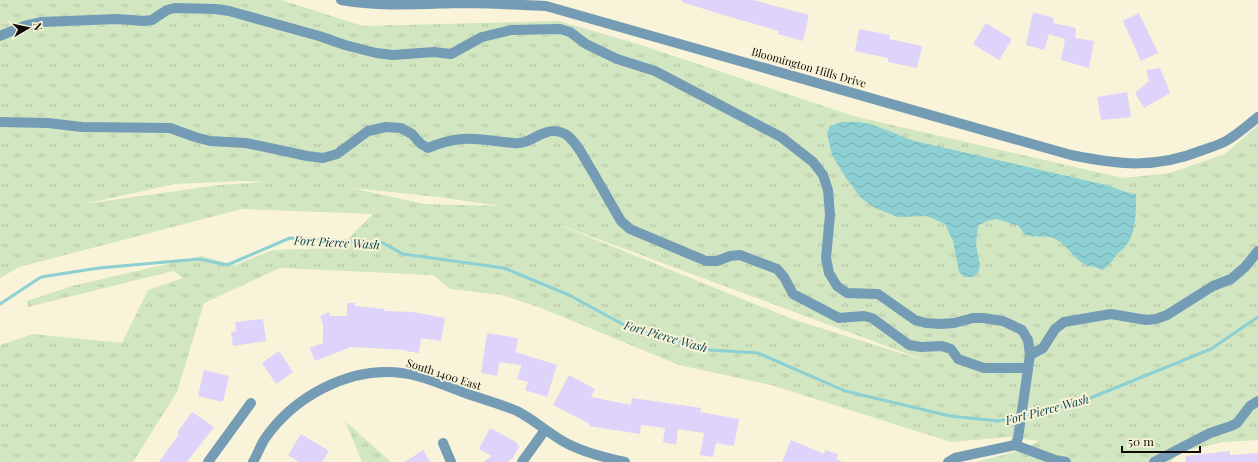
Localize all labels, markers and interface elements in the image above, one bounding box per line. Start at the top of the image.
north arrow [8,8,48,48]
text: N [30,21,46,32]
street label: Bloomington Hills Drive [750,43,869,91]
water label: Fort Pierce Wash [293,232,380,252]
water label: Fort Pierce Wash [622,316,710,356]
street label: South 1400 East [405,355,483,393]
water label: Fort Pierce Wash [1002,390,1091,428]
scale bar [1122,428,1200,454]
text: 50 m [1128,433,1154,449]

